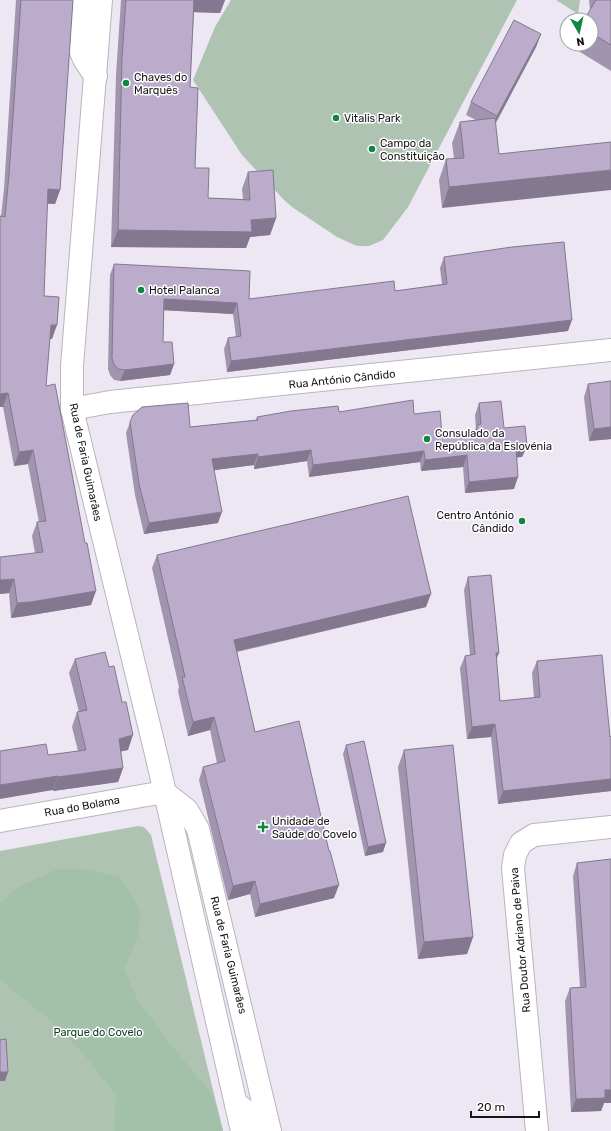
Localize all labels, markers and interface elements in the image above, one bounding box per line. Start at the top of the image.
north arrow [559,12,599,52]
text: N [575,34,585,48]
place label: Chaves do Marquês [134,71,187,97]
marker: Chaves do Marquês [121,78,131,88]
place label: Vitalis Park [344,112,401,125]
marker: Vitalis Park [331,113,341,123]
place label: Campo da Constituição [380,137,445,163]
marker: Campo da Constituição [367,144,377,154]
place label: Hotel Palanca [149,284,220,297]
marker: Hotel Palanca [136,285,146,295]
street label: Rua António Cândido [288,367,396,392]
street label: Rua de Faria Guimarães [67,402,104,523]
place label: Consulado da República da Eslovénia [435,427,552,453]
marker: Consulado da República da Eslovénia [422,434,432,444]
place label: Centro António Cândido [437,509,514,535]
marker: Centro António Cândido [517,516,527,526]
street label: Rua do Bolama [43,793,121,820]
place label: Unidade de Saúde do Covelo [272,815,357,841]
marker: Unidade de Saúde do Covelo [257,821,269,833]
street label: Rua Doutor Adriano de Paiva [508,867,533,1013]
street label: Rua de Faria Guimarães [208,895,249,1015]
park label: Parque do Covelo [53,1026,143,1039]
scale bar [471,1093,539,1119]
text: 20 m [477,1100,505,1114]

